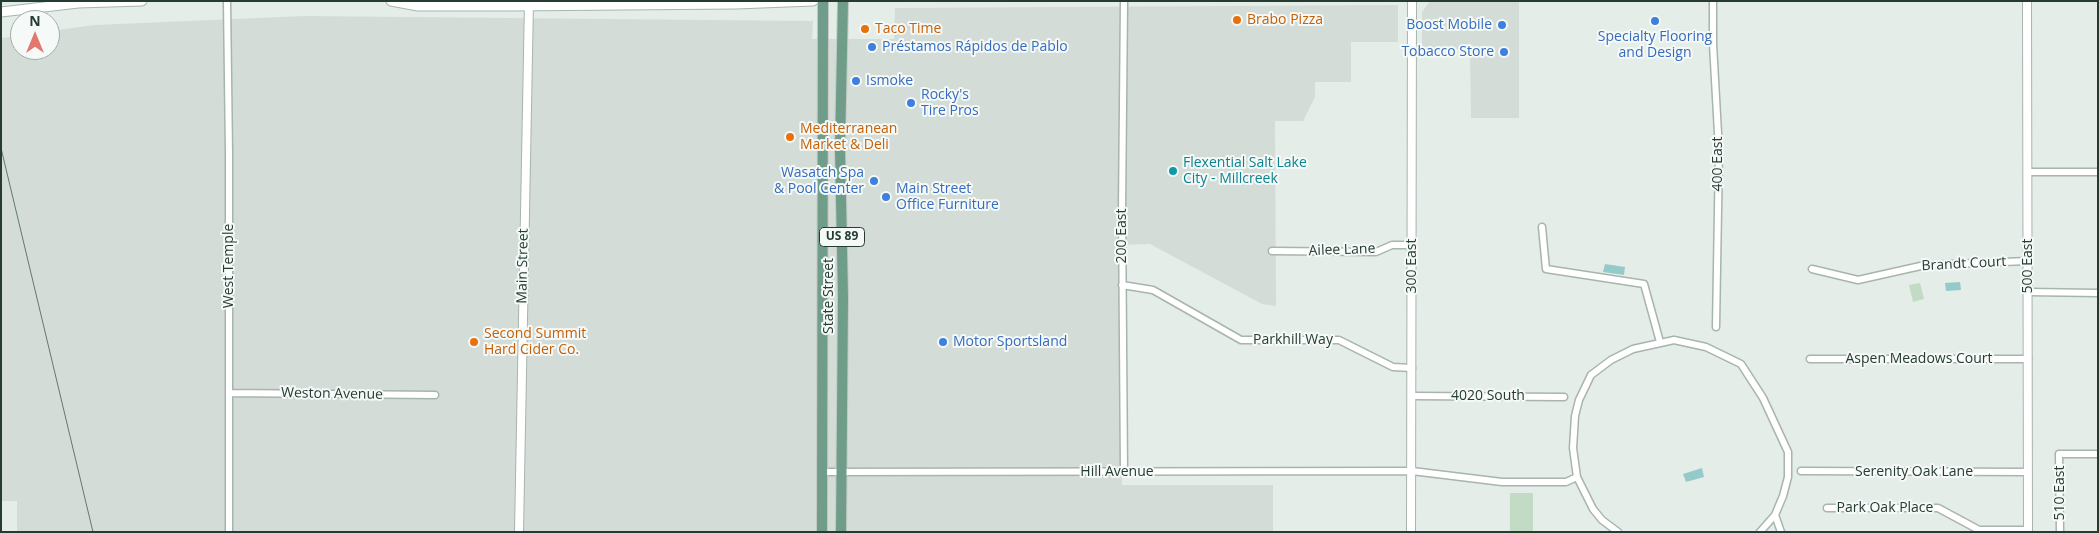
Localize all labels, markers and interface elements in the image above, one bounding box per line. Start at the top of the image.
north arrow [10,10,60,60]
text: N [29,11,41,30]
place label: Brabo Pizza [1247,12,1323,28]
marker: Brabo Pizza [1231,14,1243,26]
marker: Specialty Flooring and Design [1649,15,1661,27]
place label: Boost Mobile [1406,17,1492,33]
marker: Boost Mobile [1496,19,1508,31]
place label: Taco Time [875,21,941,37]
marker: Taco Time [859,23,871,35]
place label: Specialty Flooring and Design [1598,29,1712,62]
place label: Préstamos Rápidos de Pablo [882,39,1068,55]
marker: Préstamos Rápidos de Pablo [866,41,878,53]
place label: Tobacco Store [1401,44,1494,60]
marker: Tobacco Store [1498,46,1510,58]
place label: Ismoke [866,73,913,89]
marker: Ismoke [850,75,862,87]
place label: Rocky's Tire Pros [921,87,979,120]
marker: Rocky's Tire Pros [905,97,917,109]
place label: Mediterranean Market & Deli [800,121,897,154]
marker: Mediterranean Market & Deli [784,131,796,143]
street label: 400 East [1710,137,1726,191]
place label: Flexential Salt Lake City - Millcreek [1183,155,1307,188]
place label: Wasatch Spa & Pool Center [774,165,864,198]
marker: Flexential Salt Lake City - Millcreek [1167,165,1179,177]
marker: Wasatch Spa & Pool Center [868,175,880,187]
place label: Main Street Office Furniture [896,181,999,213]
marker: Main Street Office Furniture [880,191,892,203]
street label: 200 East [1114,209,1130,263]
street label: West Temple [221,224,237,308]
street label: Main Street [514,228,532,304]
road number: US 89 [820,228,864,246]
street label: 300 East [1404,239,1420,293]
street label: 500 East [2020,239,2036,293]
street label: Ailee Lane [1308,240,1376,260]
street label: Brandt Court [1921,253,2007,275]
street label: State Street [821,258,837,334]
place label: Second Summit Hard Cider Co. [484,326,586,358]
street label: Parkhill Way [1253,332,1333,348]
place label: Motor Sportsland [953,334,1067,350]
marker: Second Summit Hard Cider Co. [468,336,480,348]
marker: Motor Sportsland [937,336,949,348]
street label: Aspen Meadows Court [1845,351,1993,367]
street label: Weston Avenue [281,385,383,403]
street label: 4020 South [1451,388,1525,404]
street label: Hill Avenue [1080,464,1154,480]
street label: Serenity Oak Lane [1855,464,1973,480]
street label: 510 East [2052,466,2068,520]
street label: Park Oak Place [1837,500,1933,516]

